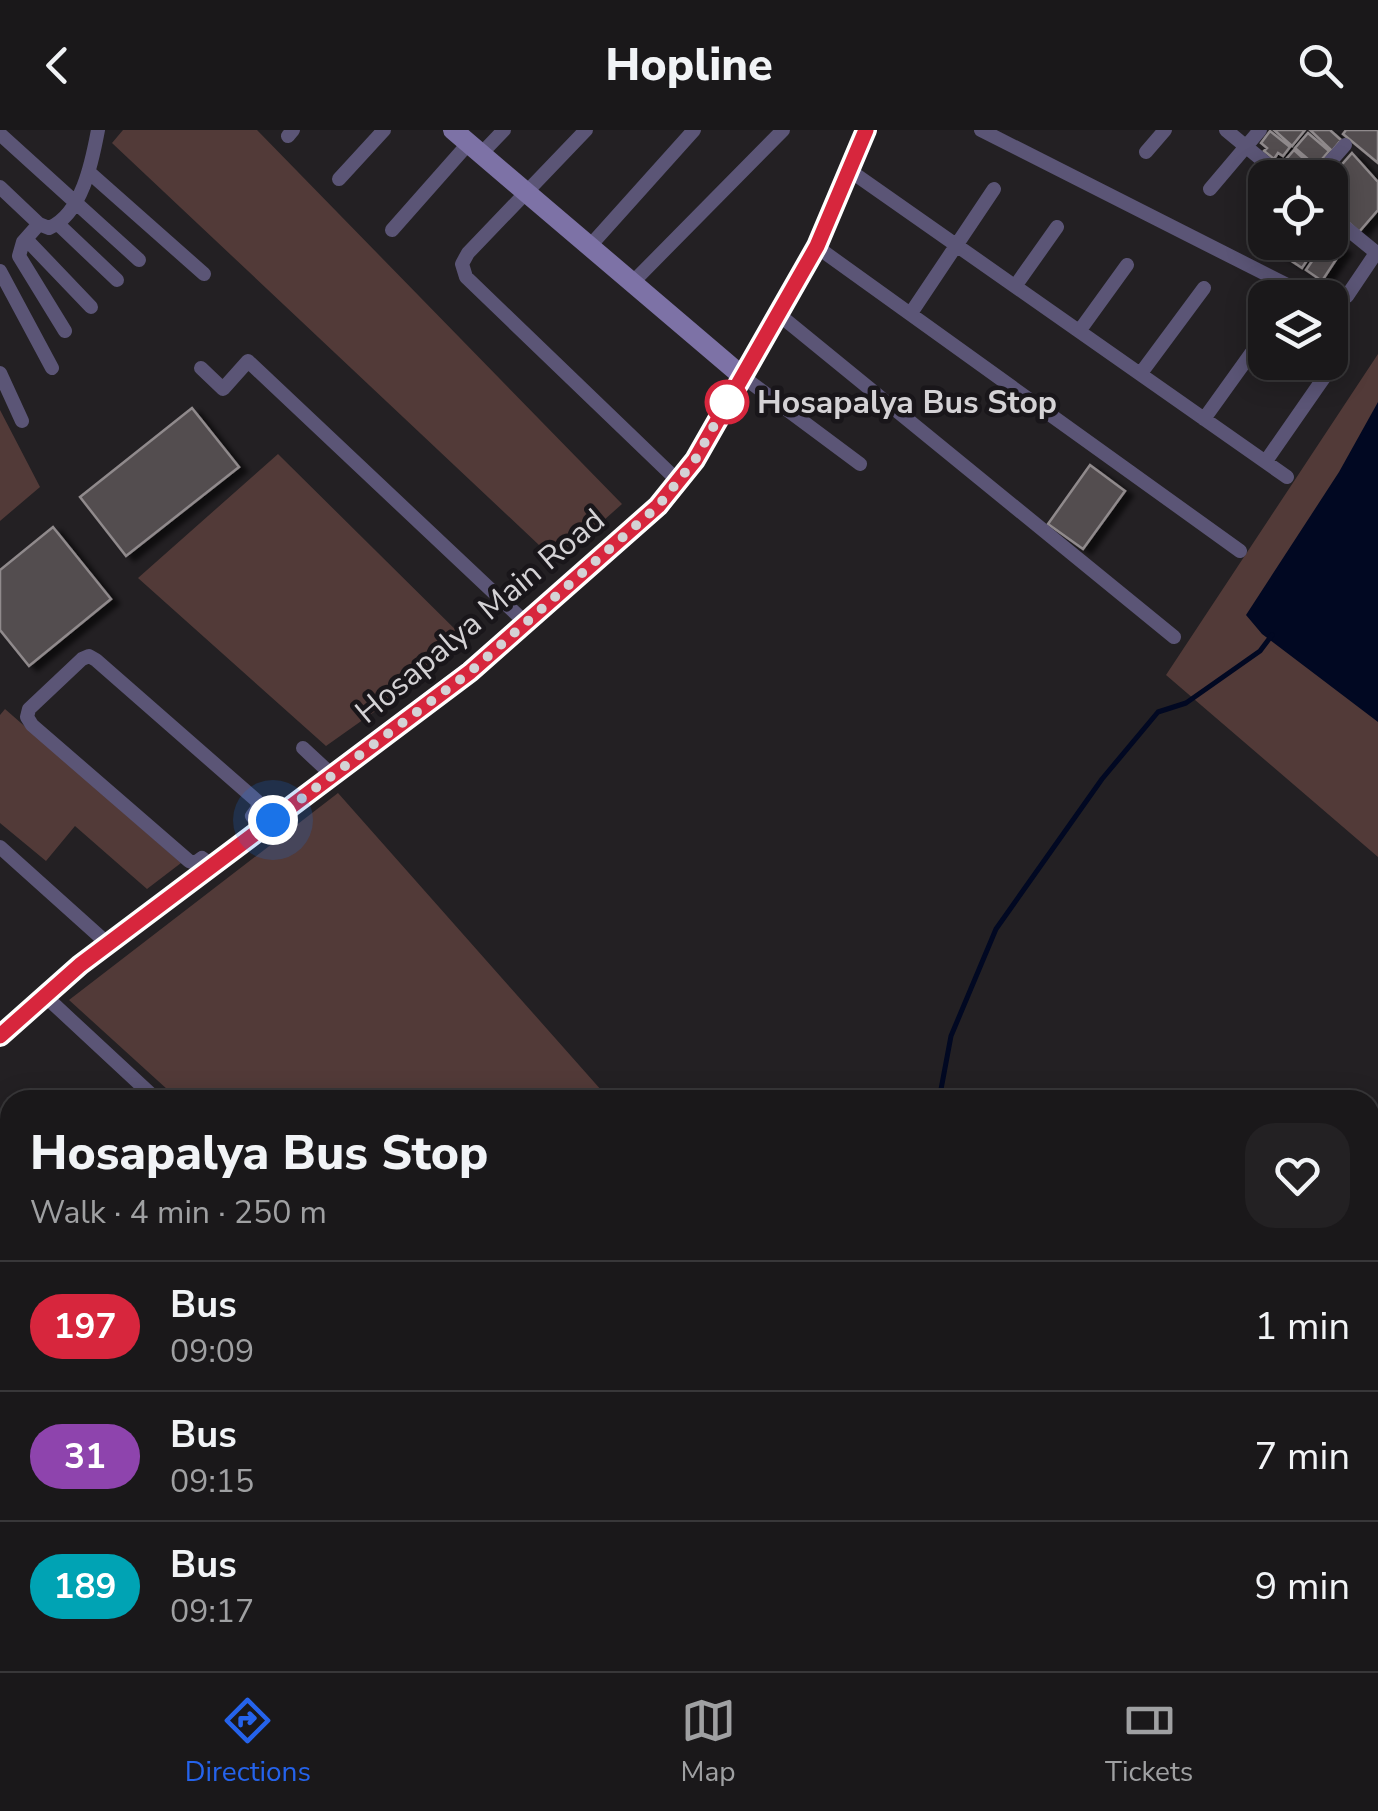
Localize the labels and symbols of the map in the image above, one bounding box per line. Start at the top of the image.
marker: Hosapalya Bus Stop [706,381,748,423]
place label: Hosapalya Bus Stop [757,381,1057,424]
street label: Hosapalya Main Road [346,499,614,733]
your location [248,795,298,845]

